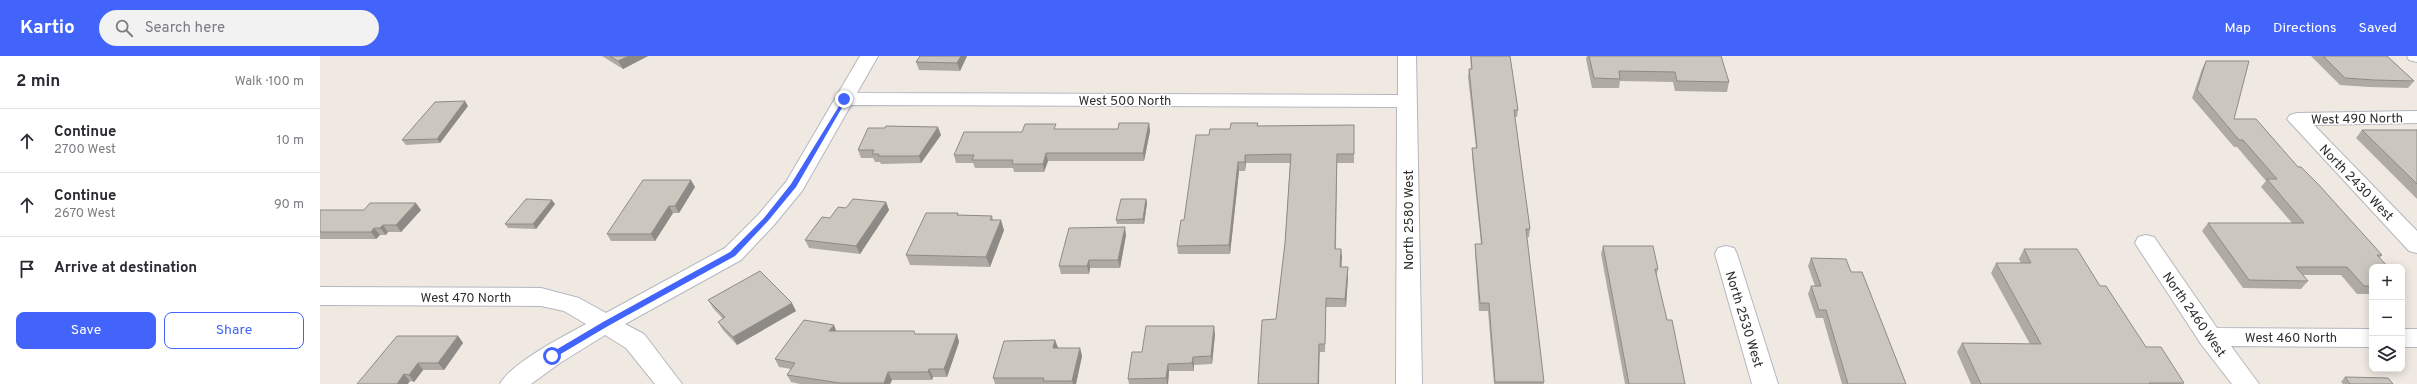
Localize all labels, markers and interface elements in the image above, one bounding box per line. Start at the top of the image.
search box [99,10,379,46]
text: Kartio [20,16,75,40]
icon: search [113,17,135,39]
text: Search here [145,19,225,38]
text: Map [2225,20,2251,37]
text: Directions [2273,20,2337,37]
text: Saved [2359,20,2397,37]
text: 2 min [16,71,60,93]
text: Walk · 100 m [235,74,304,90]
route end [835,90,853,108]
street label: West 500 North [1079,94,1171,110]
street label: West 490 North [2311,111,2403,129]
text: Continue [54,123,116,142]
icon: ahead [16,130,38,152]
text: 10 m [277,133,304,149]
text: 2700 West [54,142,116,158]
street label: North 2430 West [2315,142,2396,225]
street label: North 2580 West [1402,170,1418,270]
text: Continue [54,187,116,206]
icon: ahead [16,194,38,216]
text: 90 m [274,197,304,213]
text: 2670 West [54,206,115,222]
icon: arrive [16,258,38,280]
text: Arrive at destination [54,259,197,278]
map controls [2369,264,2405,372]
button: + [2369,264,2405,300]
street label: North 2530 West [1721,269,1765,370]
street label: North 2460 West [2158,270,2229,361]
street label: West 470 North [421,291,511,307]
button: − [2369,300,2405,336]
button: Save [16,312,156,349]
button: Share [164,312,304,349]
street label: West 460 North [2245,331,2337,347]
button: layers [2369,336,2405,372]
route start [543,347,561,365]

